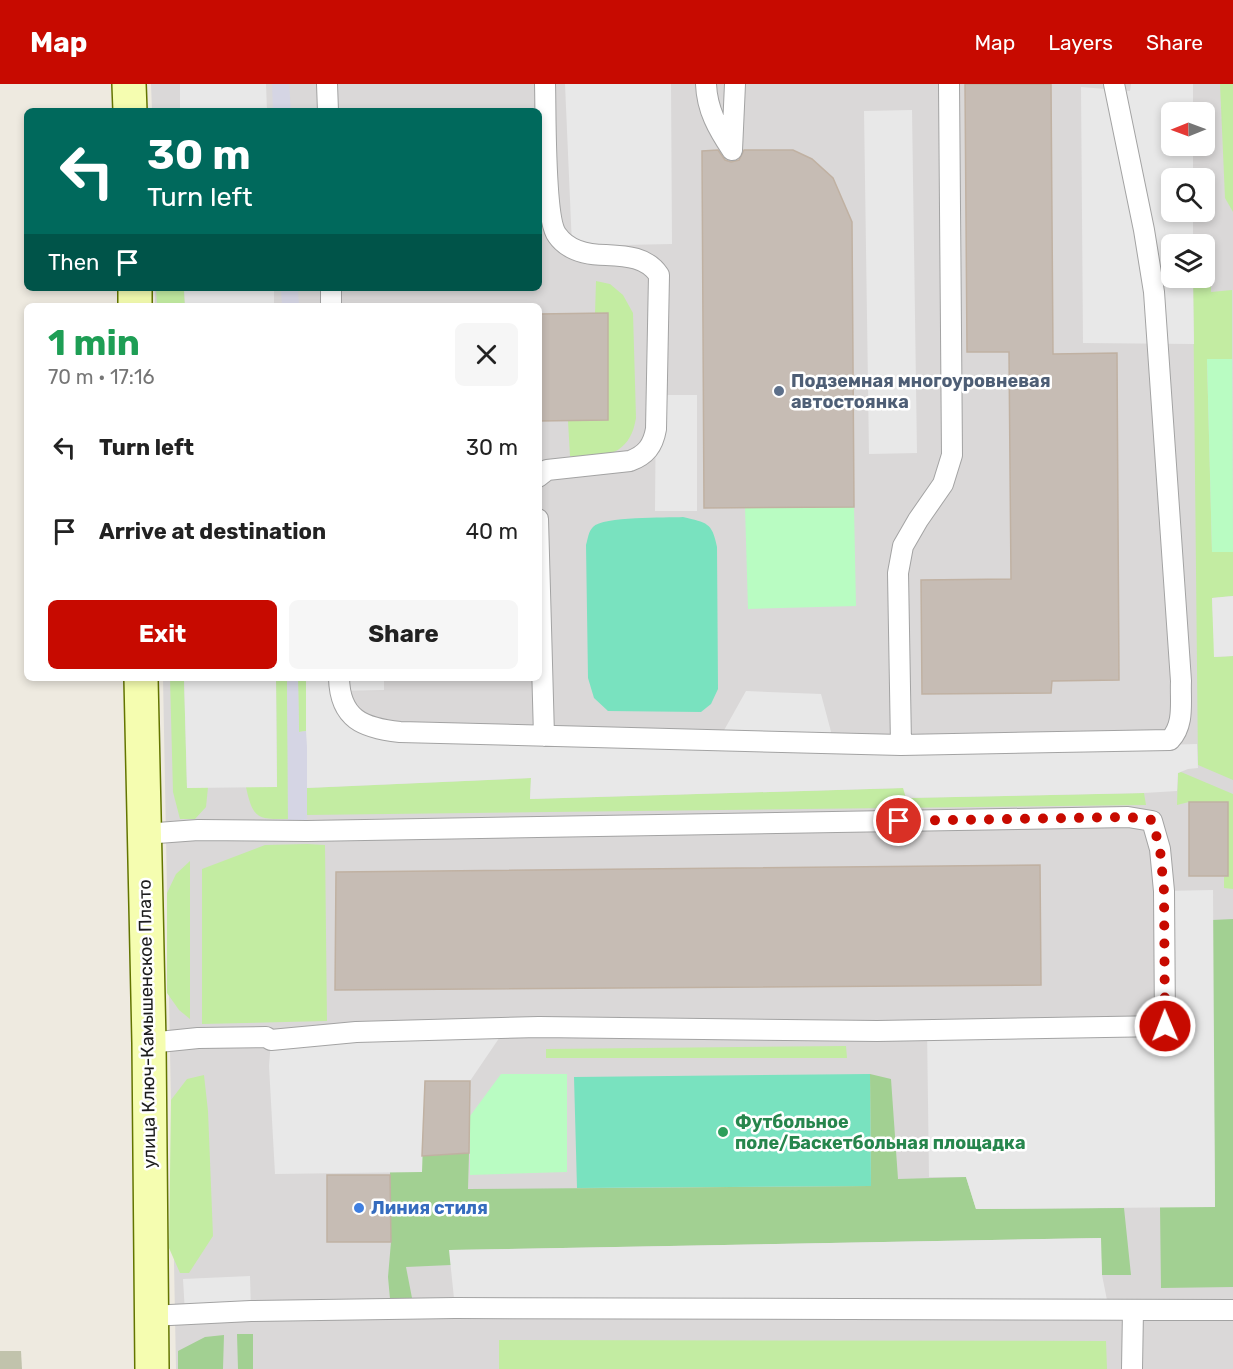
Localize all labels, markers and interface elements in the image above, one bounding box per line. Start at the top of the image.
text: Map [30,26,87,59]
text: Map [974,30,1015,55]
text: Layers [1048,30,1113,55]
text: Share [1146,30,1203,55]
north arrow [1161,102,1215,156]
map controls [1161,102,1215,288]
text: 30 m [147,130,251,180]
icon: left [48,132,126,210]
button: search [1161,168,1215,222]
text: Turn left [147,181,252,213]
button: layers [1161,234,1215,288]
icon: arrive [111,246,144,279]
text: Then [48,249,99,276]
text: 1 min [48,321,140,364]
button: close [455,323,518,386]
text: 70 m · 17:16 [48,365,155,389]
place label: Подземная многоуровневая автостоянка [791,370,1051,413]
marker: Подземная многоуровневая автостоянка [772,384,786,398]
icon: left [48,431,81,464]
text: Turn left [99,434,194,461]
text: 30 m [466,434,518,461]
icon: arrive [48,515,81,548]
text: Arrive at destination [99,518,326,545]
text: 40 m [465,518,518,545]
button: Exit [48,600,277,669]
button: Share [289,600,518,669]
pin [873,795,924,846]
icon: arrive [882,804,915,837]
street label: улица Ключ-Камышенское Плато [133,879,161,1169]
position arrow [1133,994,1197,1058]
place label: Футбольное поле/Баскетбольная площадка [735,1111,1026,1154]
marker: Футбольное поле/Баскетбольная площадка [716,1125,730,1139]
place label: Линия стиля [371,1197,488,1219]
marker: Линия стиля [352,1201,366,1215]

